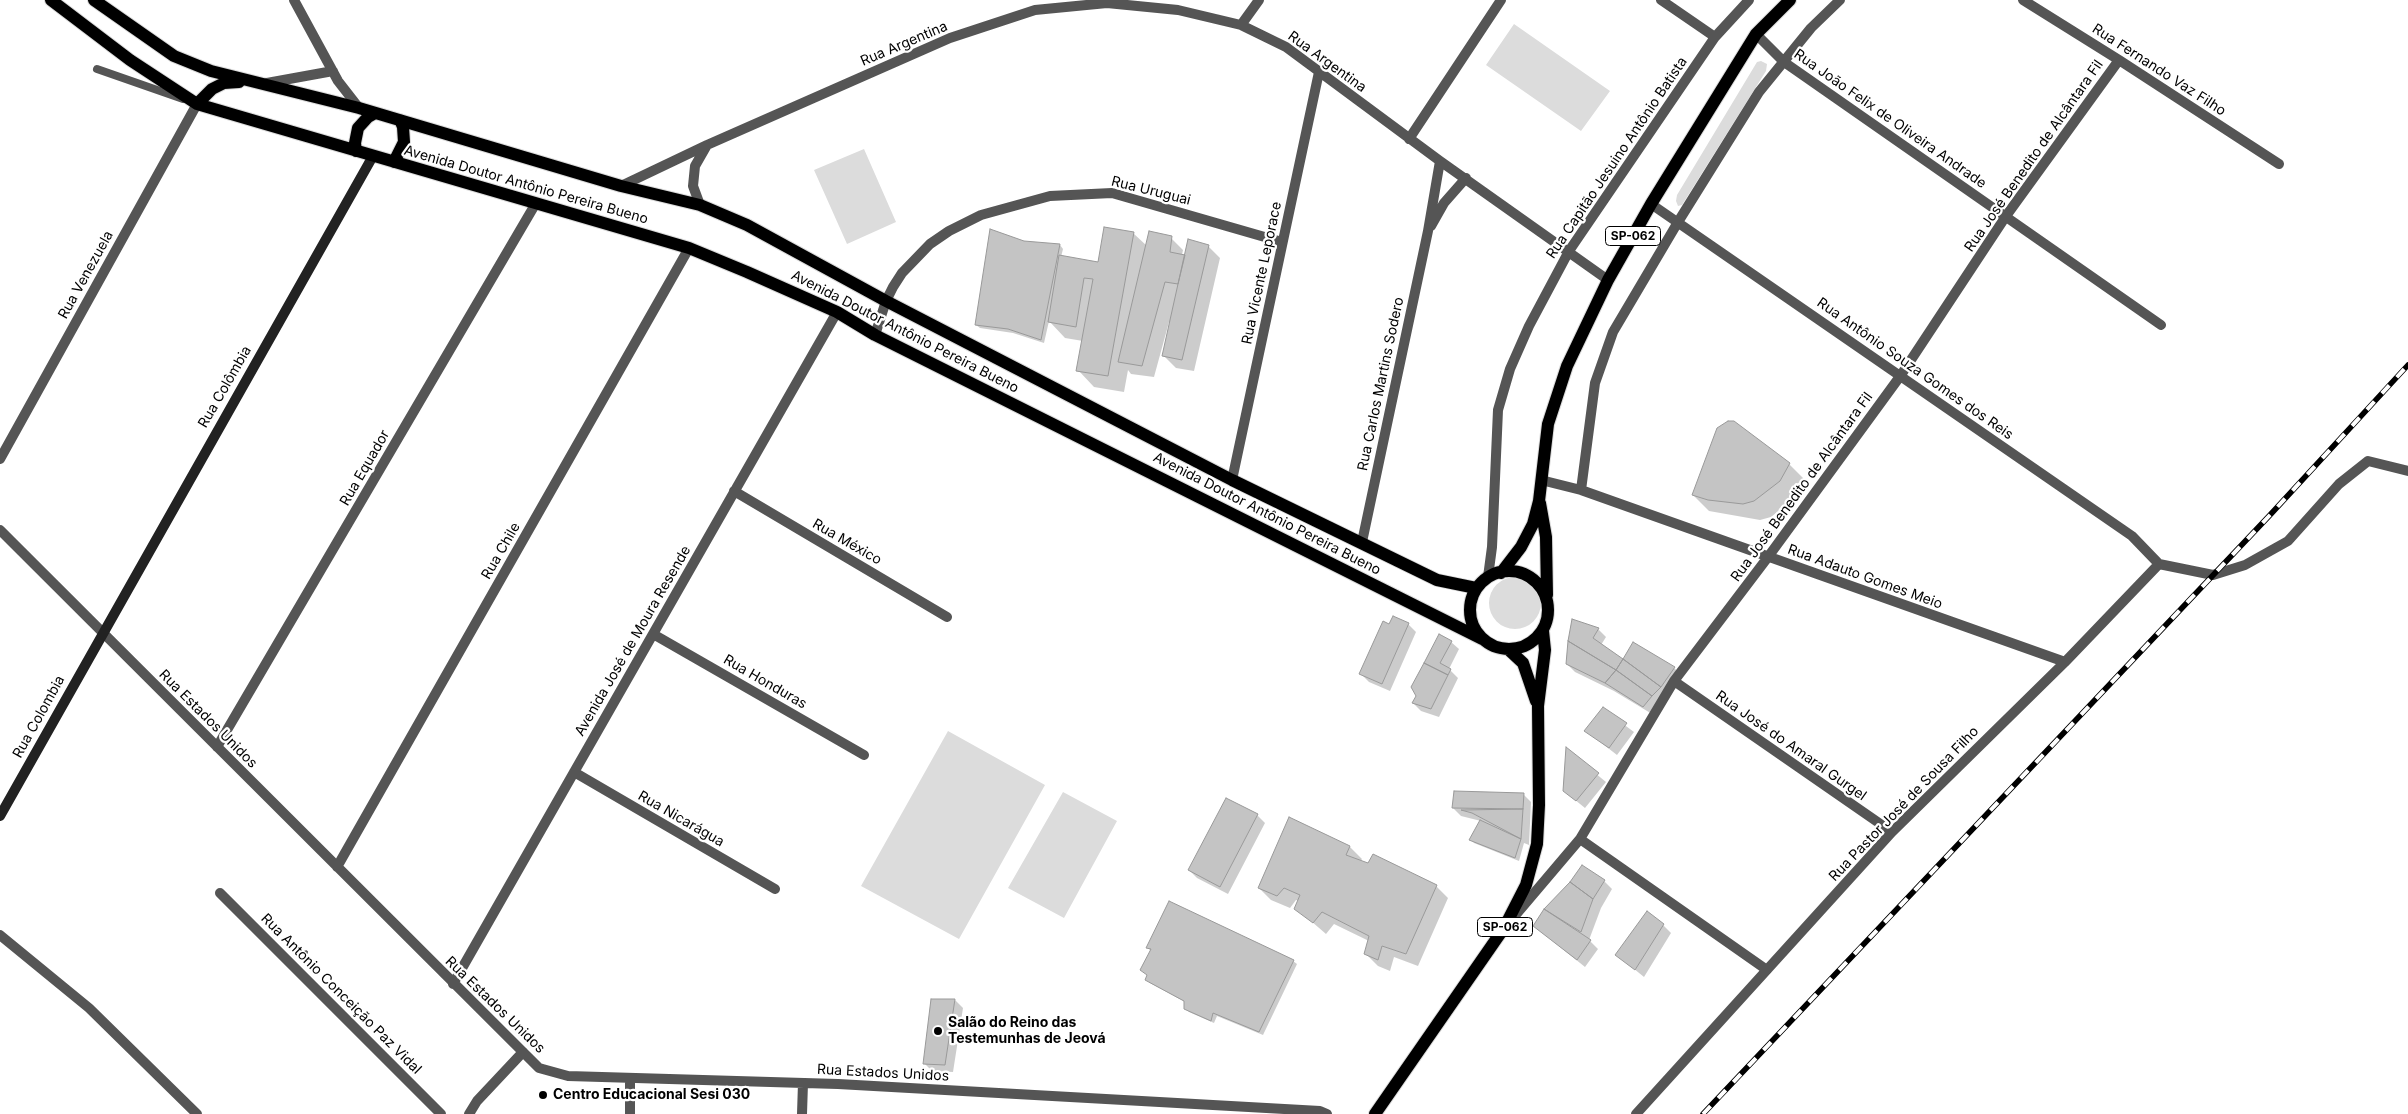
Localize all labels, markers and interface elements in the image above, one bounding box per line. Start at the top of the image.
street label: Rua Argentina [858,18,950,70]
street label: Rua Fernando Vaz Filho [2089,20,2229,120]
street label: Rua Argentina [1284,28,1370,96]
street label: Rua João Felix de Oliveira Andrade [1791,46,1989,192]
street label: Rua Capitão Jesuino Antônio Batista [1543,54,1691,262]
street label: Rua José Benedito de Alcântara Fil [1961,57,2107,255]
street label: Avenida Doutor Antônio Pereira Bueno [402,142,650,228]
street label: Rua Uruguai [1110,173,1192,209]
street label: Rua Vicente Leporace [1239,200,1285,346]
road number: SP-062 [1606,227,1660,246]
street label: Rua Venezuela [55,228,117,322]
street label: Avenida Doutor Antônio Pereira Bueno [788,267,1022,397]
street label: Rua Antônio Souza Gomes dos Reis [1814,295,2016,443]
street label: Rua Carlos Martins Sodero [1354,296,1408,472]
street label: Rua Colômbia [195,343,255,431]
street label: Rua José Benedito de Alcântara Fil [1728,389,1876,585]
street label: Rua Equador [337,427,393,509]
street label: Avenida Doutor Antônio Pereira Bueno [1150,449,1384,579]
street label: Rua México [809,515,885,569]
street label: Rua Chile [478,520,524,582]
street label: Rua Adauto Gomes Meio [1785,541,1945,613]
street label: Avenida José de Moura Resende [571,543,695,739]
street label: Rua Honduras [720,651,810,713]
street label: Rua Estados Unidos [155,666,261,772]
street label: Rua Colombia [9,673,69,761]
street label: Rua José do Amaral Gurgel [1712,687,1870,805]
street label: Rua Pastor José de Sousa Filho [1826,723,1982,885]
street label: Rua Nicarágua [635,788,727,850]
street label: Rua Antônio Conceição Paz Vidal [257,910,425,1078]
road number: SP-062 [1478,918,1532,936]
street label: Rua Estados Unidos [442,953,548,1057]
place label: Salão do Reino das Testemunhas de Jeová [948,1015,1106,1048]
marker: Salão do Reino das Testemunhas de Jeová [932,1025,944,1037]
street label: Rua Estados Unidos [817,1061,949,1085]
place label: Centro Educacional Sesi 030 [553,1087,750,1103]
marker: Centro Educacional Sesi 030 [537,1089,549,1101]

